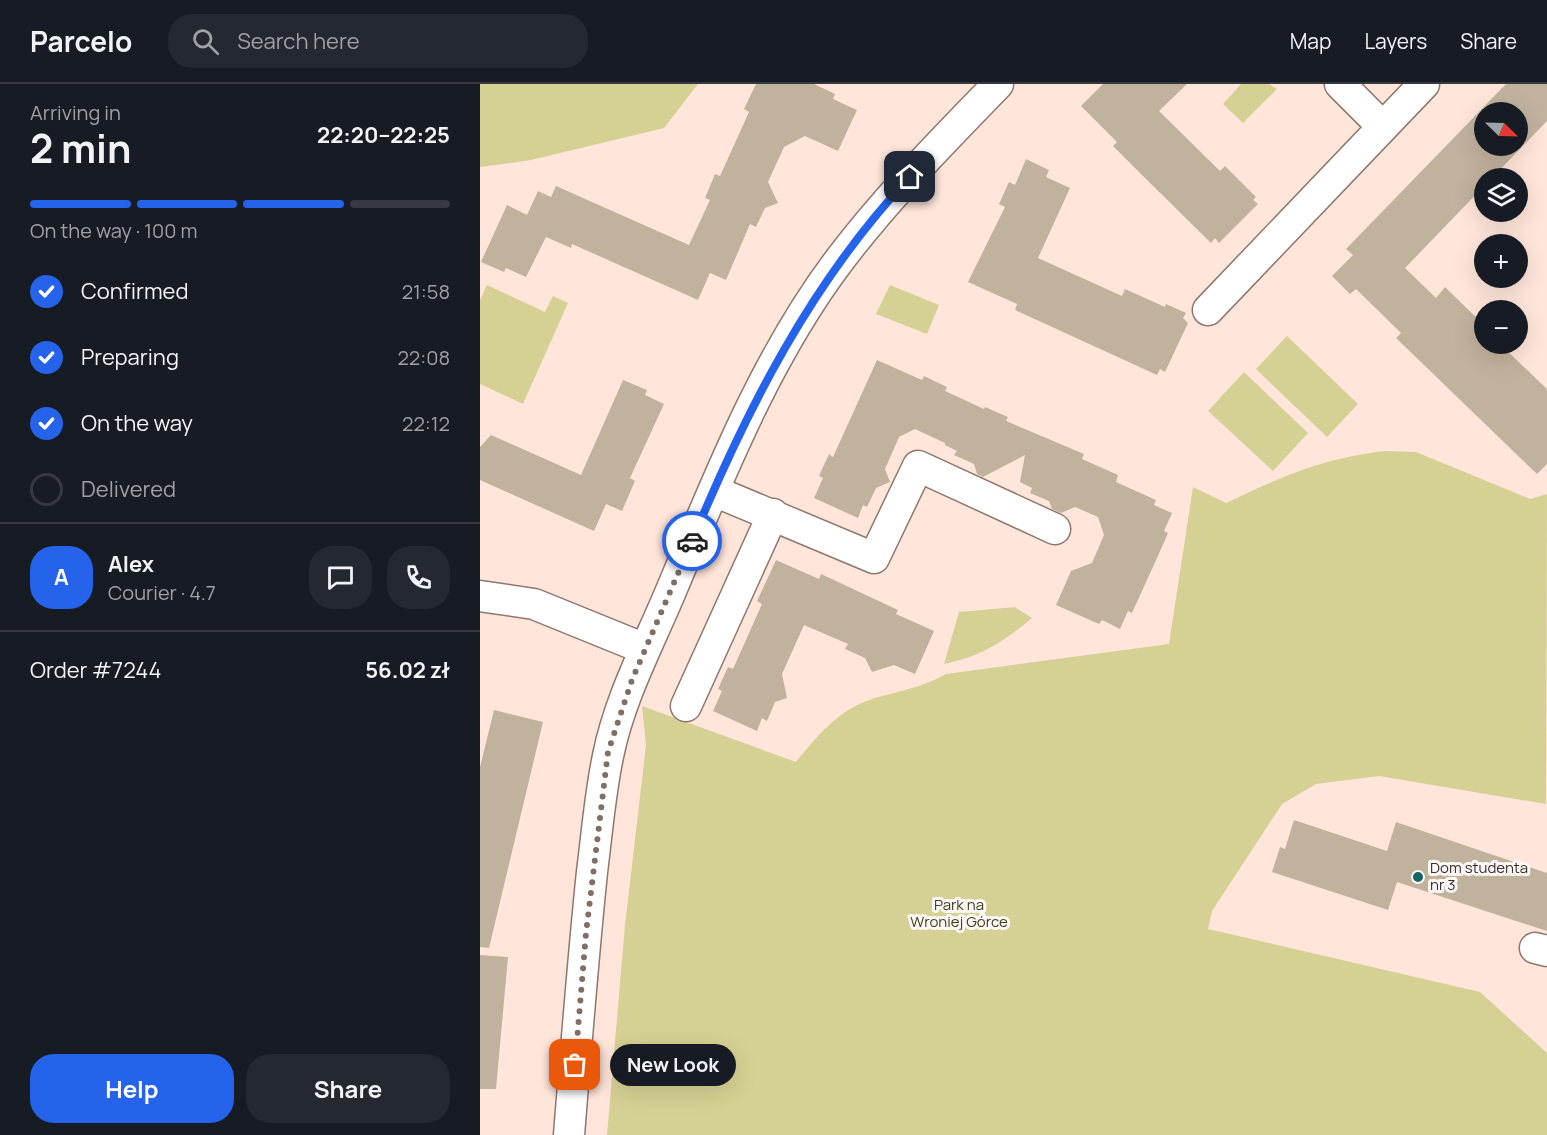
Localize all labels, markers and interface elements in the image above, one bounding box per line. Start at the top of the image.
search box [168,14,588,68]
text: Parcelo [30,22,132,60]
icon: search [189,25,222,58]
text: Search here [237,26,360,56]
text: Map [1290,27,1331,55]
text: Layers [1364,27,1427,55]
text: Share [1460,27,1517,55]
text: Arriving in [30,99,121,126]
north arrow [1474,102,1528,156]
map controls [1474,102,1528,354]
text: 22:20–22:25 [317,120,450,150]
text: 2 min [30,121,131,175]
pin [884,151,935,202]
icon: home [893,160,926,193]
button: layers [1474,168,1528,222]
text: On the way · 100 m [30,217,197,244]
button: + [1474,234,1528,288]
icon: check [30,275,63,308]
text: Confirmed [81,276,189,306]
text: 21:58 [402,278,450,305]
button: − [1474,300,1528,354]
icon: check [30,341,63,374]
text: Preparing [81,342,179,372]
text: 22:08 [397,344,450,371]
icon: check [30,407,63,440]
text: On the way [81,408,193,438]
text: 22:12 [402,410,450,437]
text: Delivered [81,474,176,504]
courier [662,511,722,571]
icon: car [676,525,709,558]
button: chat [309,546,372,609]
button: phone [387,546,450,609]
text: Alex [108,549,154,579]
text: A [54,562,69,592]
text: Courier · 4.7 [108,579,216,606]
text: Order #7244 [30,655,161,685]
text: 56.02 zł [365,655,450,685]
place label: Dom studenta nr 3 [1430,857,1528,895]
marker: Dom studenta nr 3 [1411,870,1425,884]
park label: Park na Wroniej Górce [910,894,1008,932]
pin [549,1039,600,1090]
callout: New Look [611,1044,737,1086]
icon: bag [558,1048,591,1081]
text: New Look [627,1051,719,1078]
button: Help [30,1054,234,1123]
button: Share [246,1054,450,1123]

